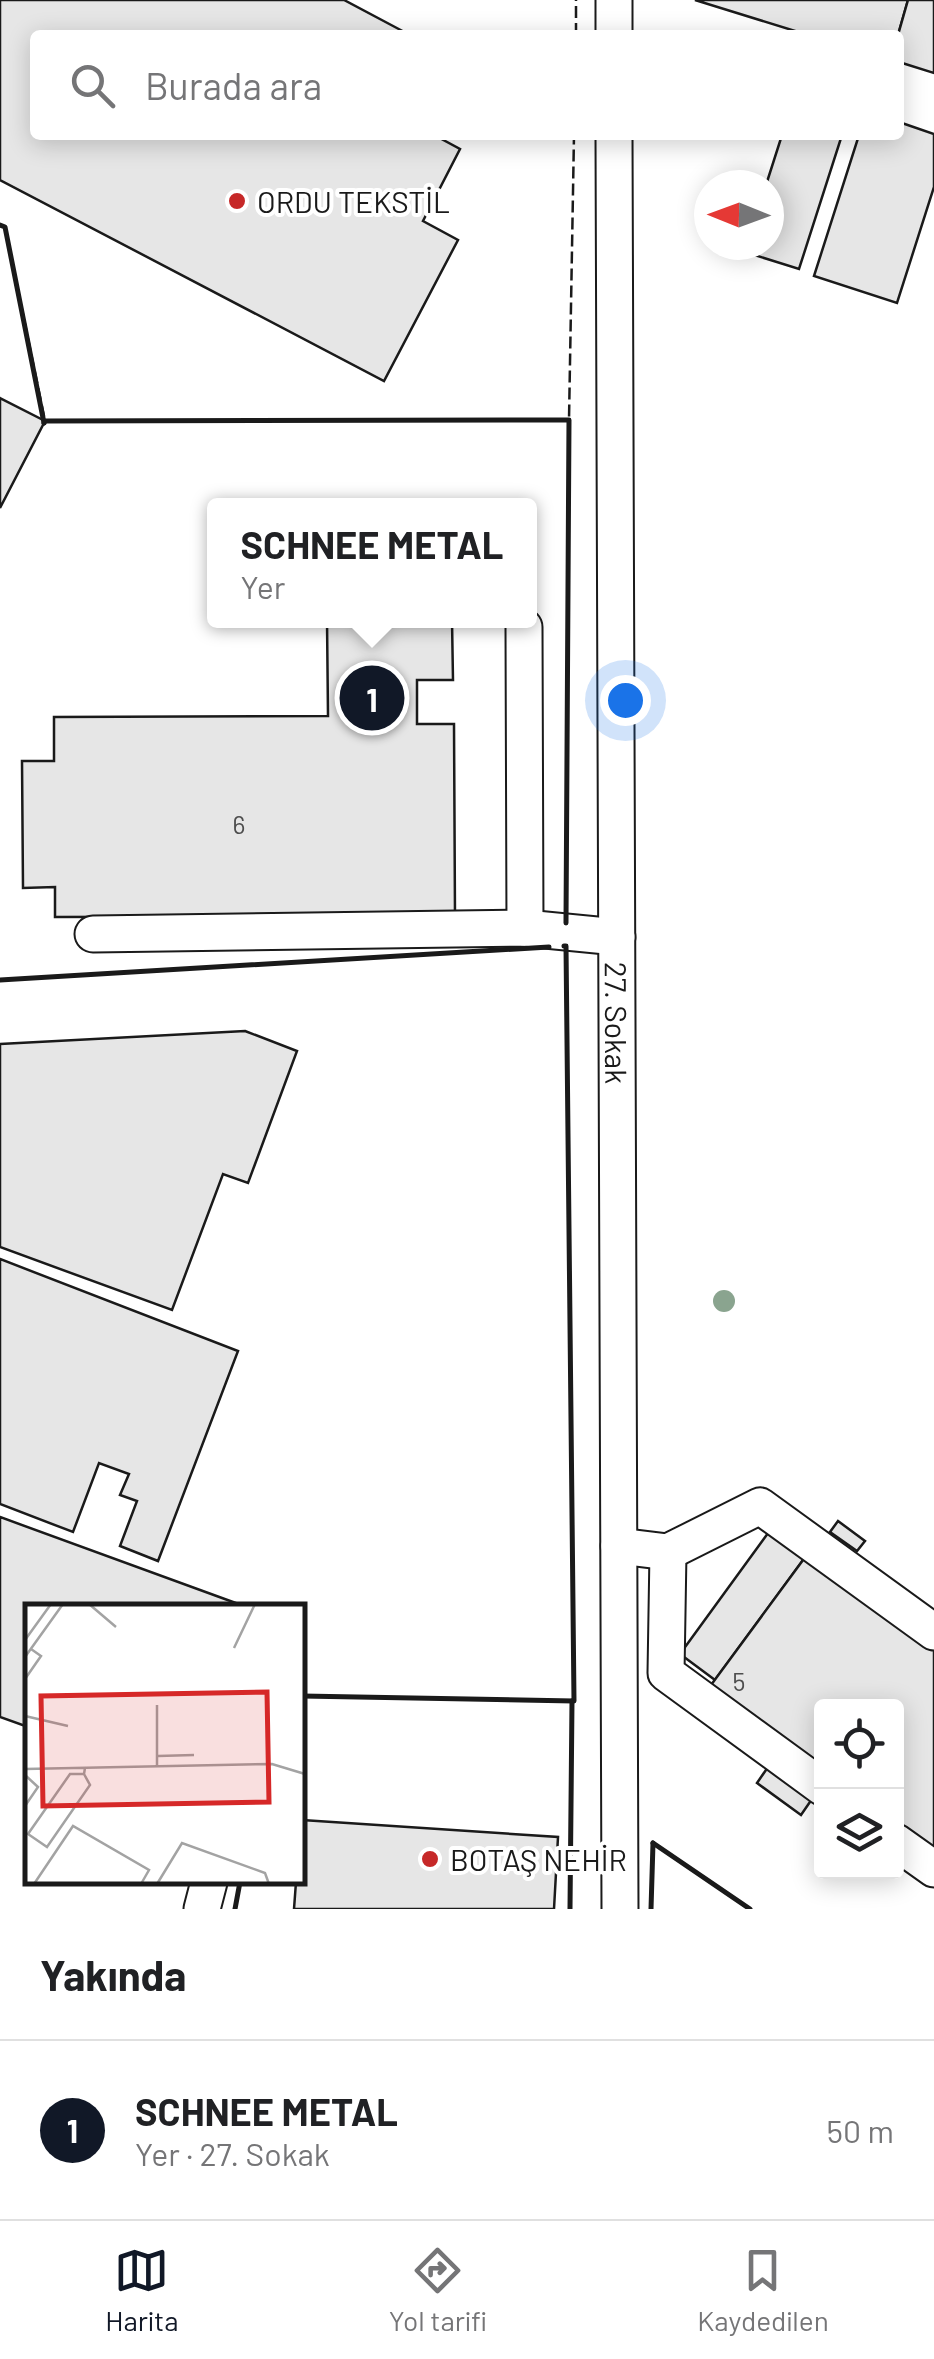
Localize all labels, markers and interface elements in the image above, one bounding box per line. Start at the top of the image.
search box [30,30,904,140]
icon: search [65,58,120,113]
text: Burada ara [145,62,322,108]
north arrow [694,170,784,260]
place label: ORDU TEKSTİL [257,183,450,219]
marker: ORDU TEKSTİL [226,190,248,212]
popup [207,498,537,628]
text: SCHNEE METAL [241,521,504,567]
text: Yer [241,567,285,605]
pin: 1 [340,660,404,736]
your location [600,675,651,726]
house number: 6 [233,809,245,839]
street label: 27. Sokak [599,962,635,1084]
inset map [25,1604,305,1884]
house number: 5 [733,1666,745,1696]
map controls [814,1699,904,1879]
button: locate [814,1699,904,1789]
button: layers [814,1789,904,1879]
place label: BOTAŞ NEHİR [450,1841,627,1877]
marker: BOTAŞ NEHİR [419,1848,441,1870]
text: Yakında [40,1949,186,1999]
text: SCHNEE METAL [135,2088,398,2134]
text: 1 [67,2111,78,2149]
text: 50 m [827,2111,894,2149]
text: Yer · 27. Sokak [135,2134,330,2172]
tab: Harita [105,2243,178,2337]
tab: Yol tarifi [389,2243,487,2337]
tab: Kaydedilen [697,2243,829,2337]

